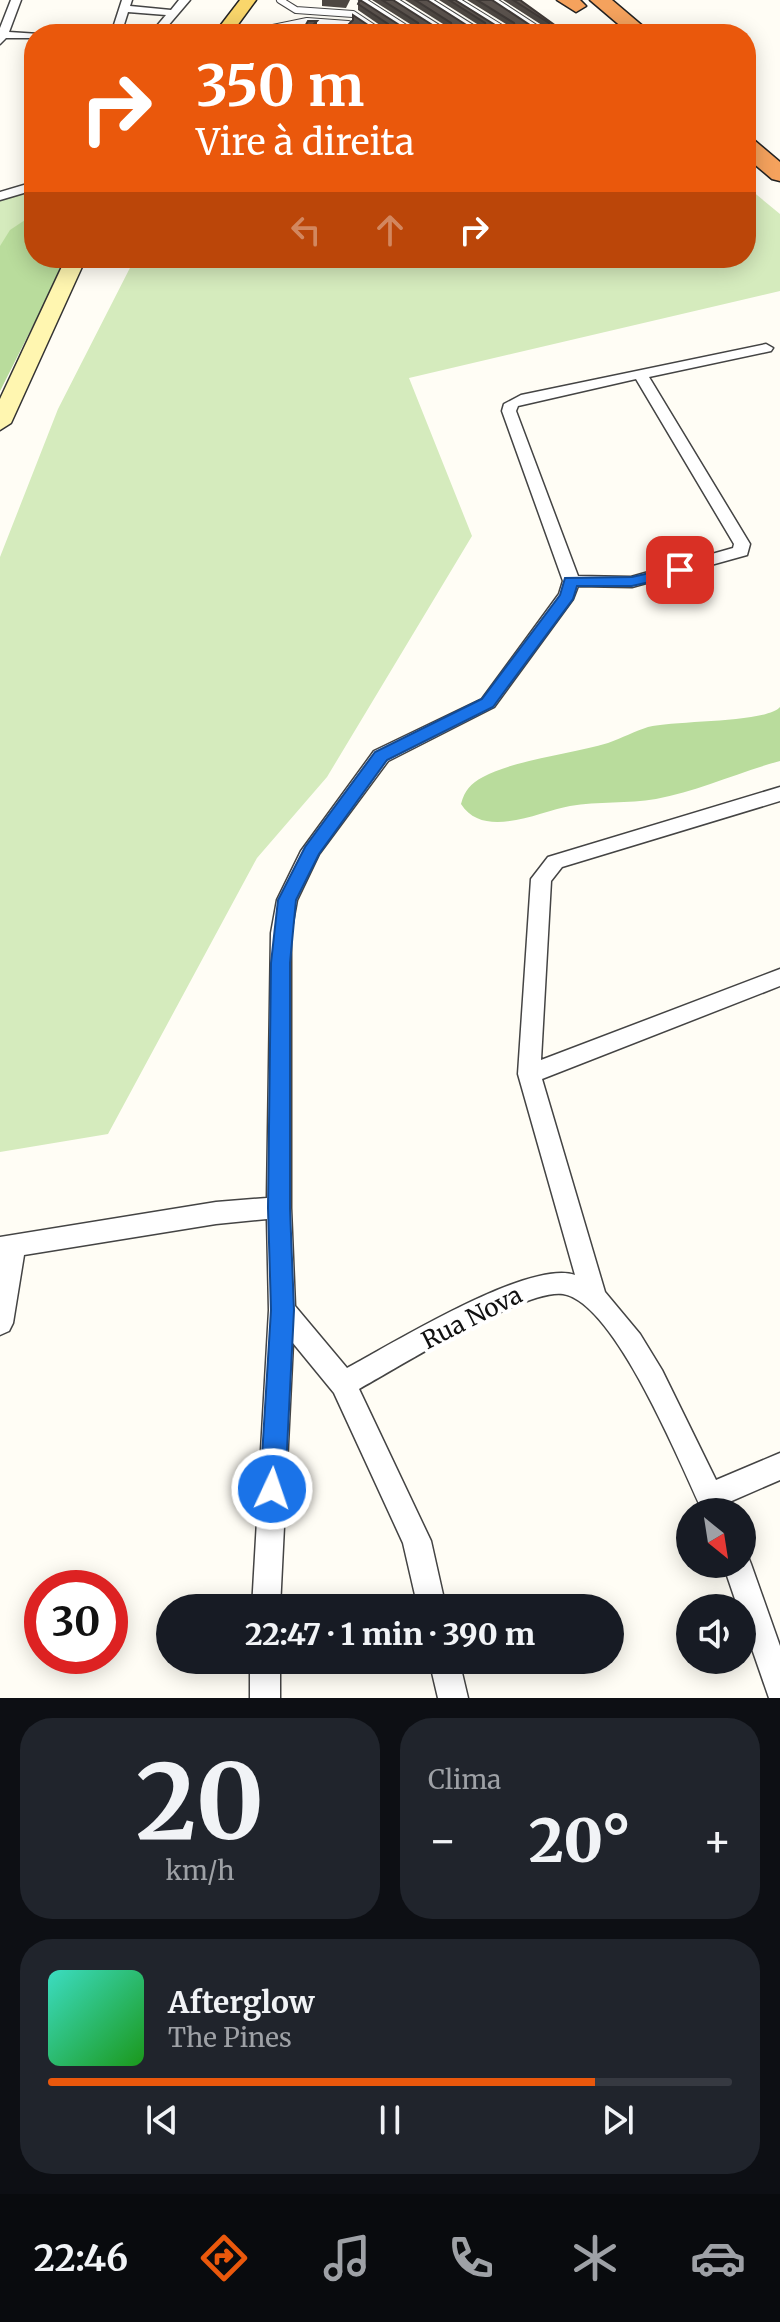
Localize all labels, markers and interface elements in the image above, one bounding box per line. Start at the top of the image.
text: 350 m [196,51,364,121]
icon: right [64,56,168,160]
text: Vire à direita [196,120,414,165]
icon: left [284,208,328,252]
icon: ahead [368,208,412,252]
icon: right [452,208,496,252]
pin [646,536,714,604]
icon: arrive [658,548,702,592]
street label: Rua Nova [416,1279,527,1356]
position arrow [230,1447,314,1531]
north arrow [676,1498,756,1578]
map controls [676,1498,756,1674]
speed limit sign: 30 [24,1570,128,1674]
button: sound [676,1594,756,1674]
text: 22:47 · 1 min · 390 m [245,1615,535,1653]
text: 20 [136,1737,264,1867]
text: Clima [428,1763,501,1796]
text: 20° [529,1803,631,1878]
text: − [428,1813,457,1868]
text: + [703,1813,732,1868]
text: km/h [166,1854,234,1887]
text: Afterglow [168,1983,315,2021]
text: The Pines [168,2021,292,2054]
icon: previous [140,2098,184,2142]
icon: pause [368,2098,412,2142]
icon: next [596,2098,640,2142]
icon: directions [196,2230,252,2286]
icon: music [319,2230,375,2286]
icon: phone [443,2230,499,2286]
icon: climate [567,2230,623,2286]
icon: car [690,2230,746,2286]
text: 22:46 [34,2236,128,2281]

